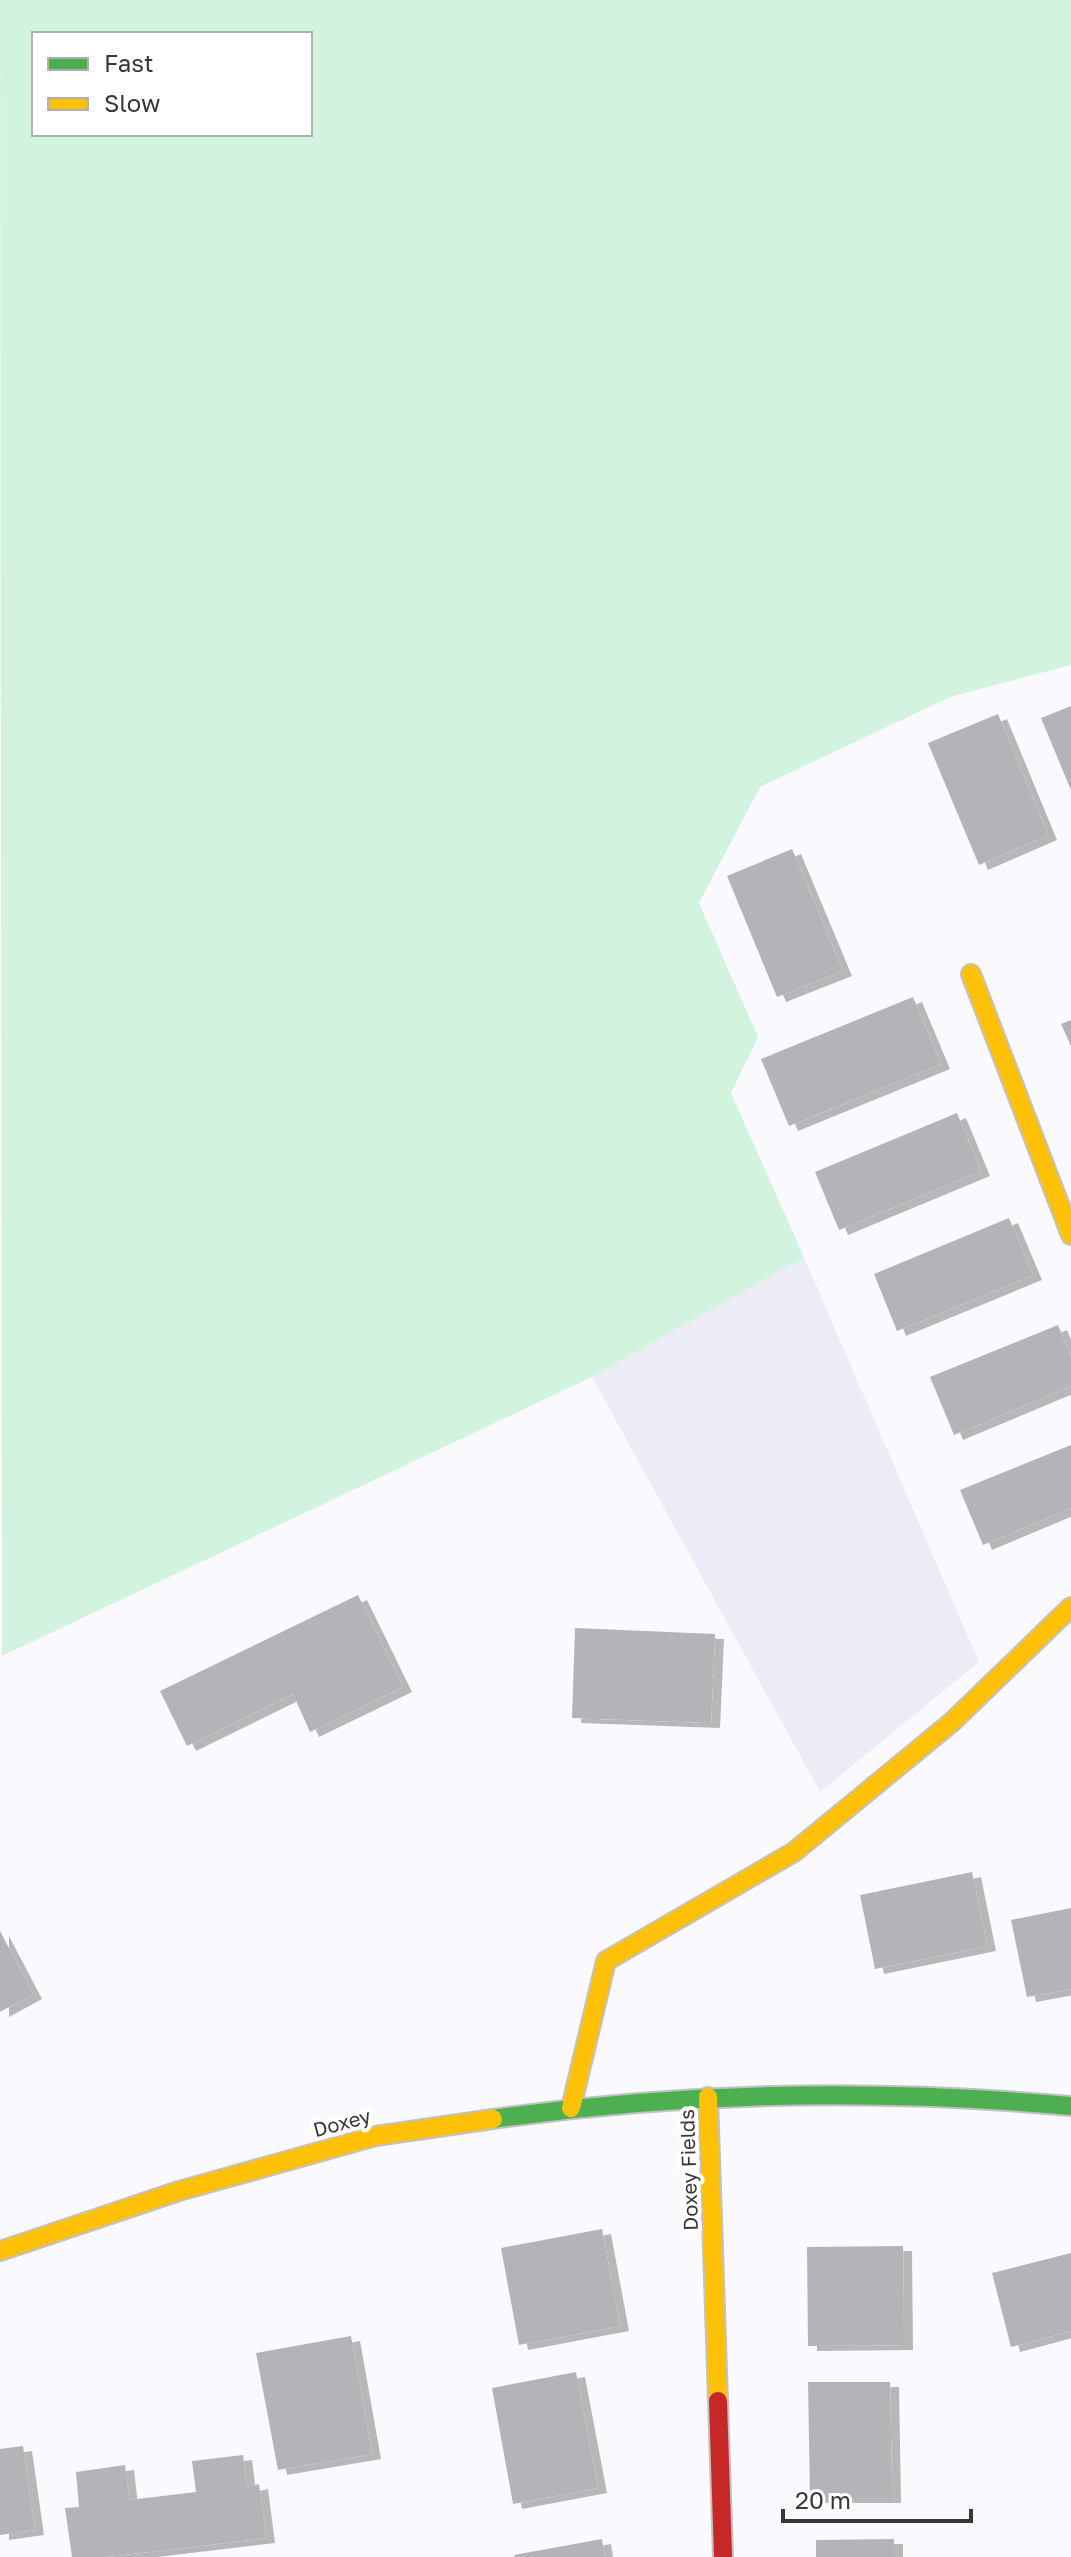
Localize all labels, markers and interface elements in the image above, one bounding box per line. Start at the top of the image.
legend [32,32,312,136]
text: Fast [104,48,154,77]
text: Slow [104,88,160,117]
street label: Doxey [310,2103,373,2141]
street label: Doxey Fields [674,2109,702,2231]
scale bar [783,2473,971,2523]
text: 20 m [795,2485,851,2514]

